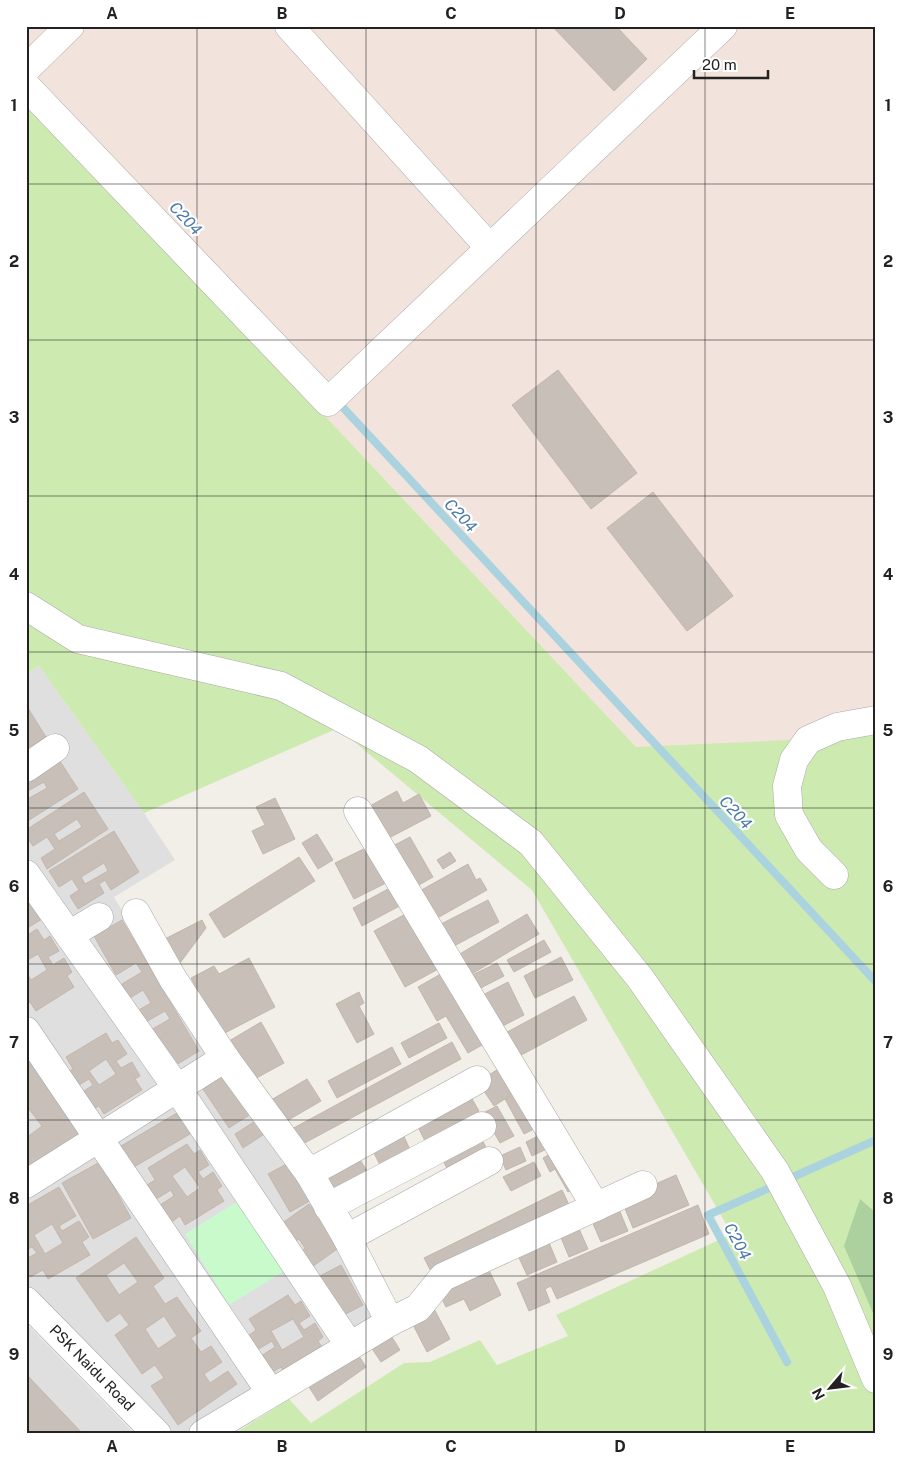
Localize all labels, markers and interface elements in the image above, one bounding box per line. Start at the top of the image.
text: A [106,4,118,23]
text: B [277,4,288,23]
text: C [445,4,457,23]
text: D [614,4,626,23]
text: E [785,4,795,23]
scale bar [694,48,768,80]
text: 20 m [702,56,737,73]
text: 1 [11,96,17,115]
text: 1 [885,96,891,115]
water label: C204 [165,198,206,239]
text: 2 [9,252,19,271]
text: 2 [883,252,893,271]
text: 3 [9,408,19,427]
text: 3 [883,408,893,427]
water label: C204 [440,495,481,536]
text: 4 [9,565,20,584]
text: 4 [883,565,894,584]
text: 5 [9,721,20,740]
text: 5 [883,721,894,740]
water label: C204 [715,792,756,833]
text: 6 [9,877,19,896]
text: 6 [883,877,893,896]
text: 7 [9,1033,19,1052]
text: 7 [883,1033,893,1052]
text: 8 [9,1189,20,1208]
text: 8 [883,1189,894,1208]
water label: C204 [720,1220,755,1263]
street label: PSK Naidu Road [46,1321,138,1414]
text: 9 [9,1345,19,1364]
text: 9 [883,1345,893,1364]
north arrow [804,1362,854,1412]
text: N [809,1386,828,1403]
text: A [106,1437,118,1456]
text: B [277,1437,288,1456]
text: C [445,1437,457,1456]
text: D [614,1437,626,1456]
text: E [785,1437,795,1456]

